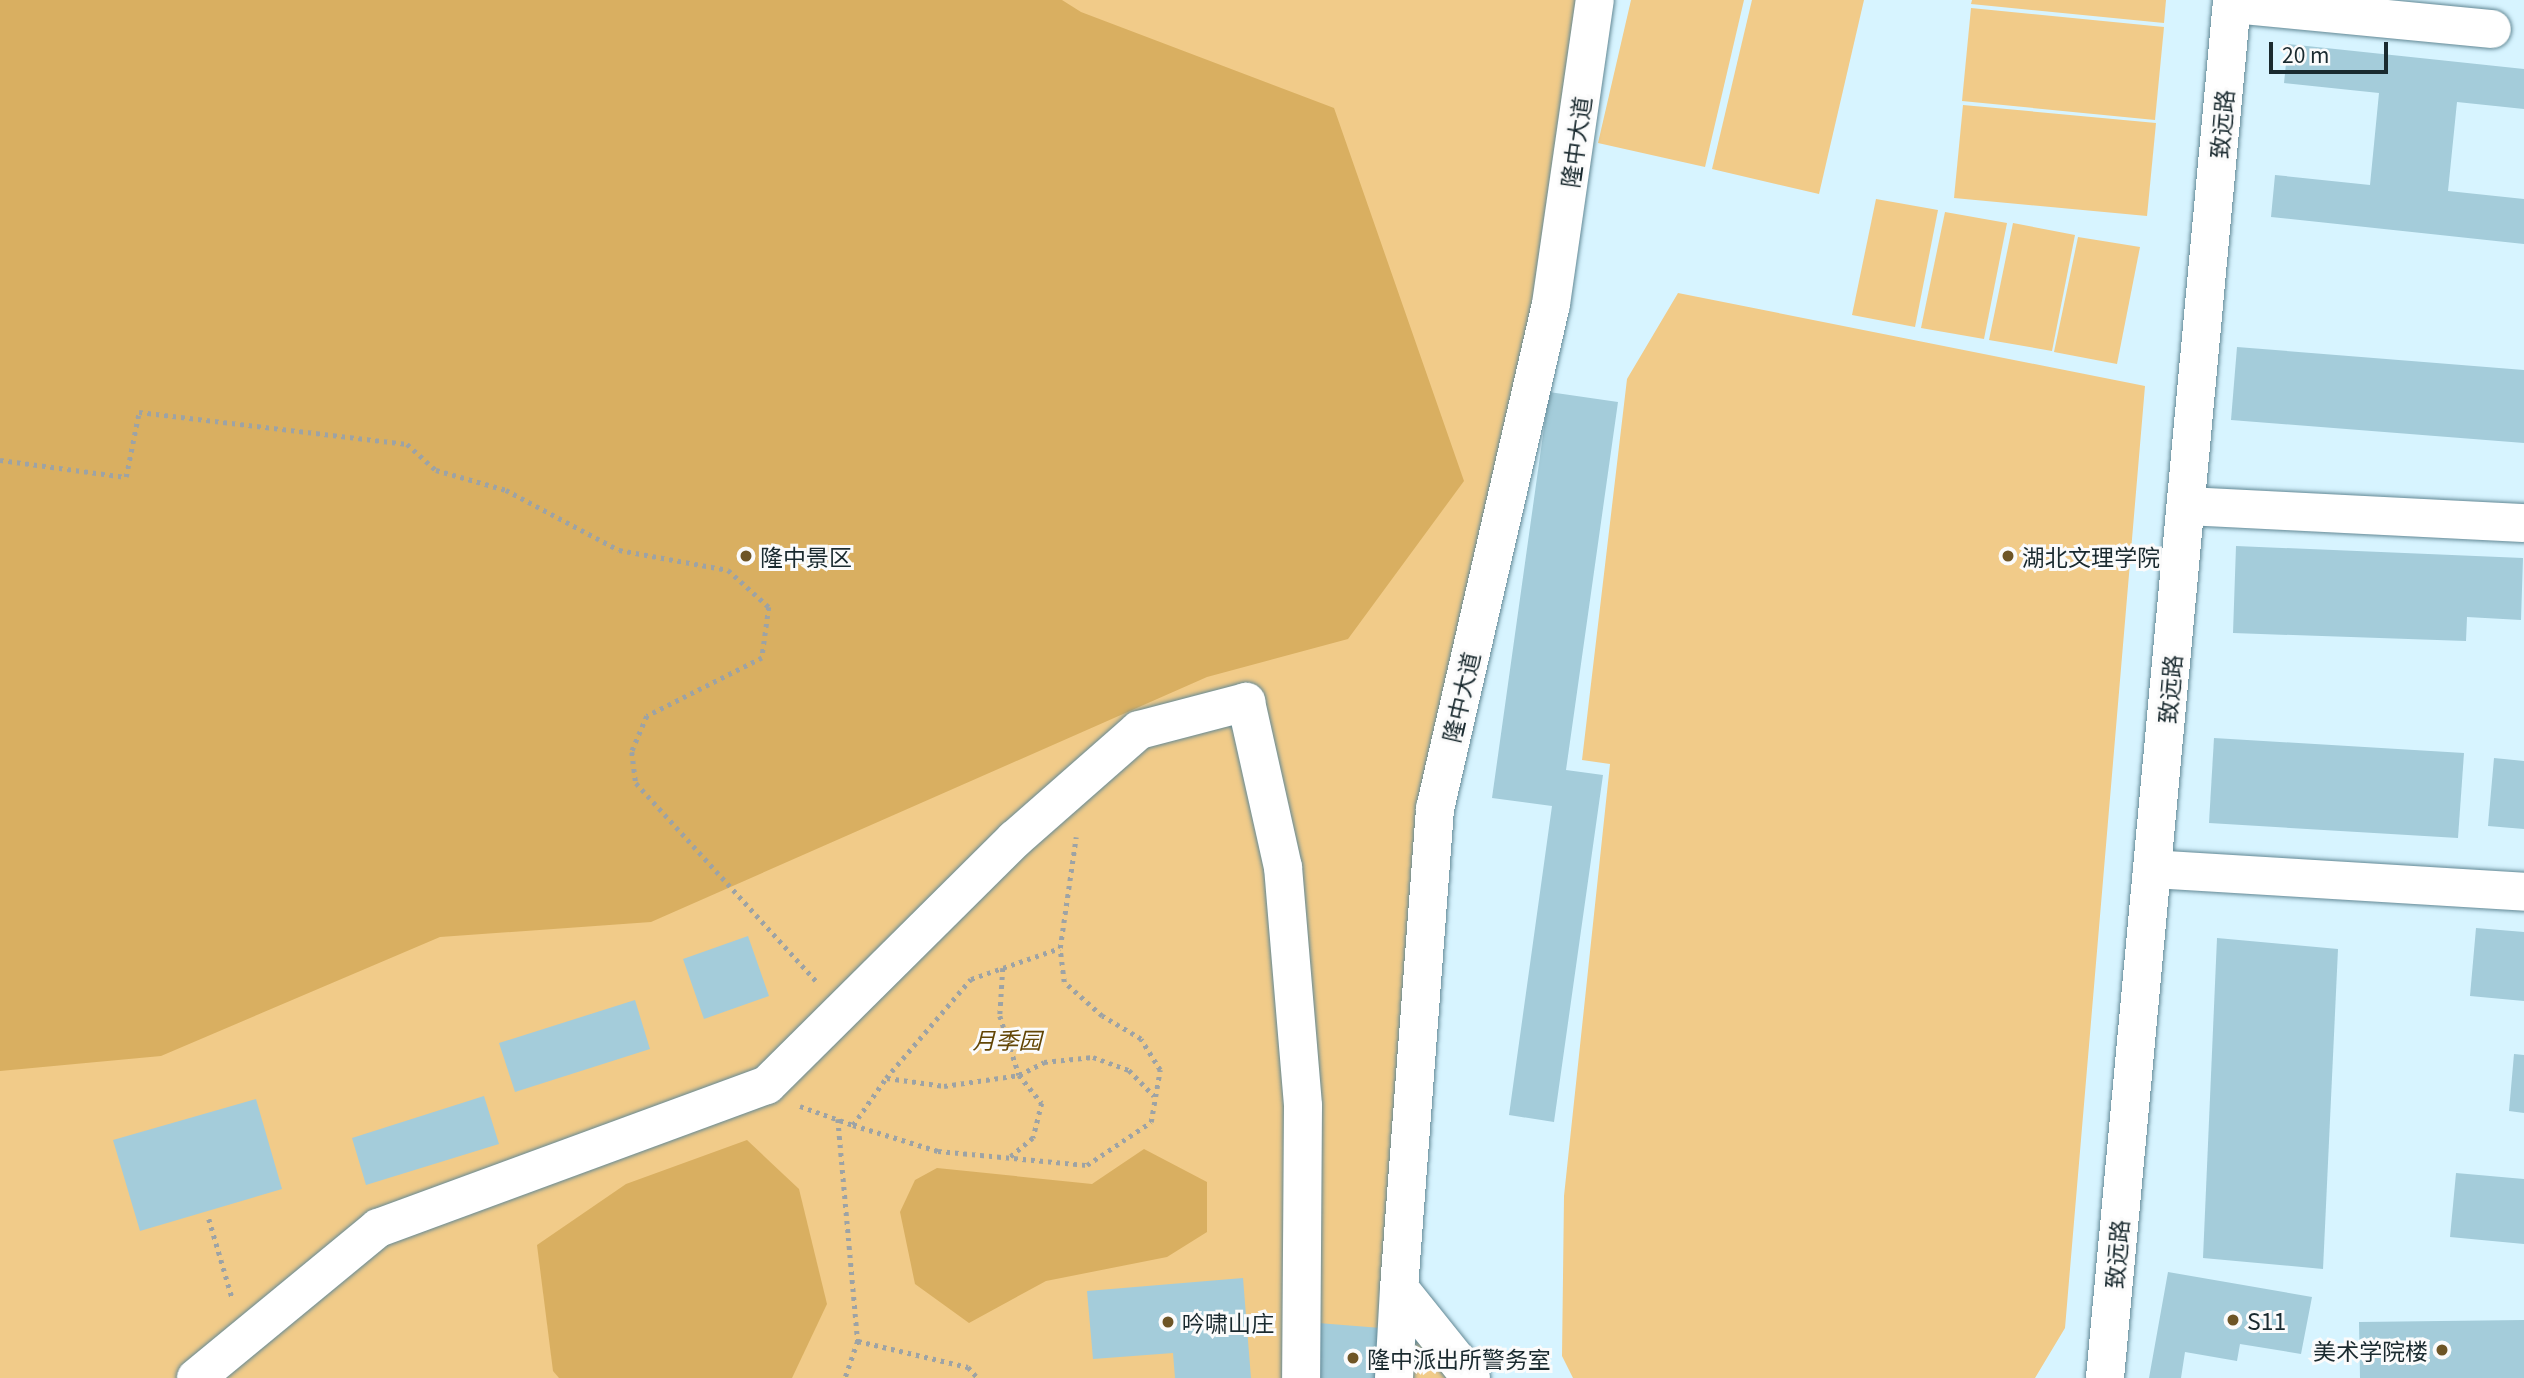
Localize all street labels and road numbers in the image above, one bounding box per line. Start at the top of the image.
street label: 致远路 [2204,88,2238,160]
street label: 隆中大道 [1555,95,1595,189]
street label: 隆中大道 [1436,649,1484,745]
street label: 致远路 [2152,653,2186,725]
street label: 致远路 [2099,1218,2133,1290]

